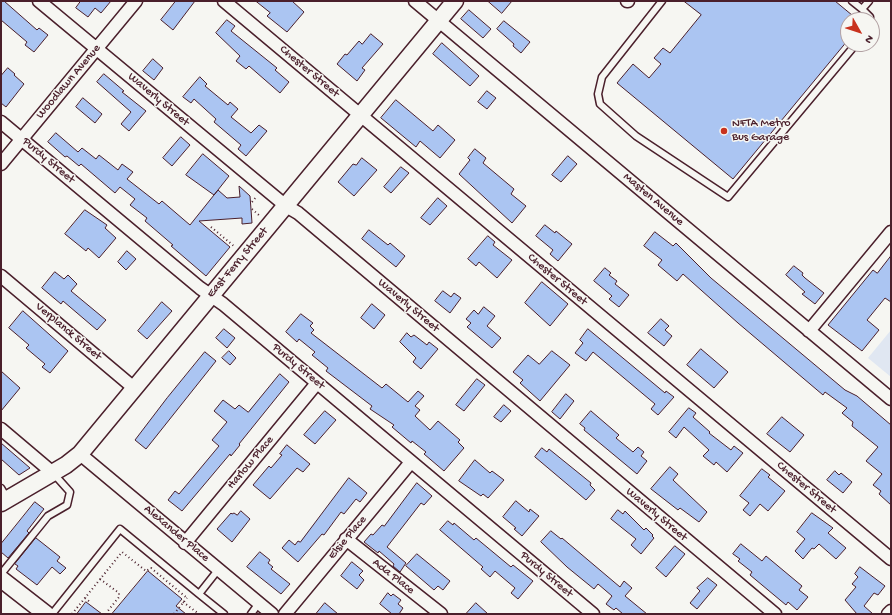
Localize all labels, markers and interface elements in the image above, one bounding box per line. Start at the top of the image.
north arrow [840,12,880,52]
text: N [862,32,875,45]
street label: Woodlawn Avenue [34,42,104,122]
street label: Chester Street [276,43,342,101]
street label: Waverly Street [124,70,192,130]
place label: NFTA Metro Bus Garage [732,117,790,145]
marker: NFTA Metro Bus Garage [719,126,729,136]
street label: Purdy Street [19,135,77,187]
street label: Masten Avenue [620,170,686,230]
street label: East Ferry Street [204,225,272,301]
street label: Chester Street [524,251,590,309]
street label: Waverly Street [374,276,442,336]
street label: Verplanck Street [32,300,104,364]
street label: Purdy Street [269,341,327,393]
street label: Harlow Place [225,433,277,493]
street label: Chester Street [773,459,839,517]
street label: Waverly Street [622,485,690,545]
street label: Alexander Place [140,502,212,566]
street label: Elsie Place [326,513,370,563]
street label: Purdy Street [517,549,575,601]
street label: Ada Place [369,556,417,598]

